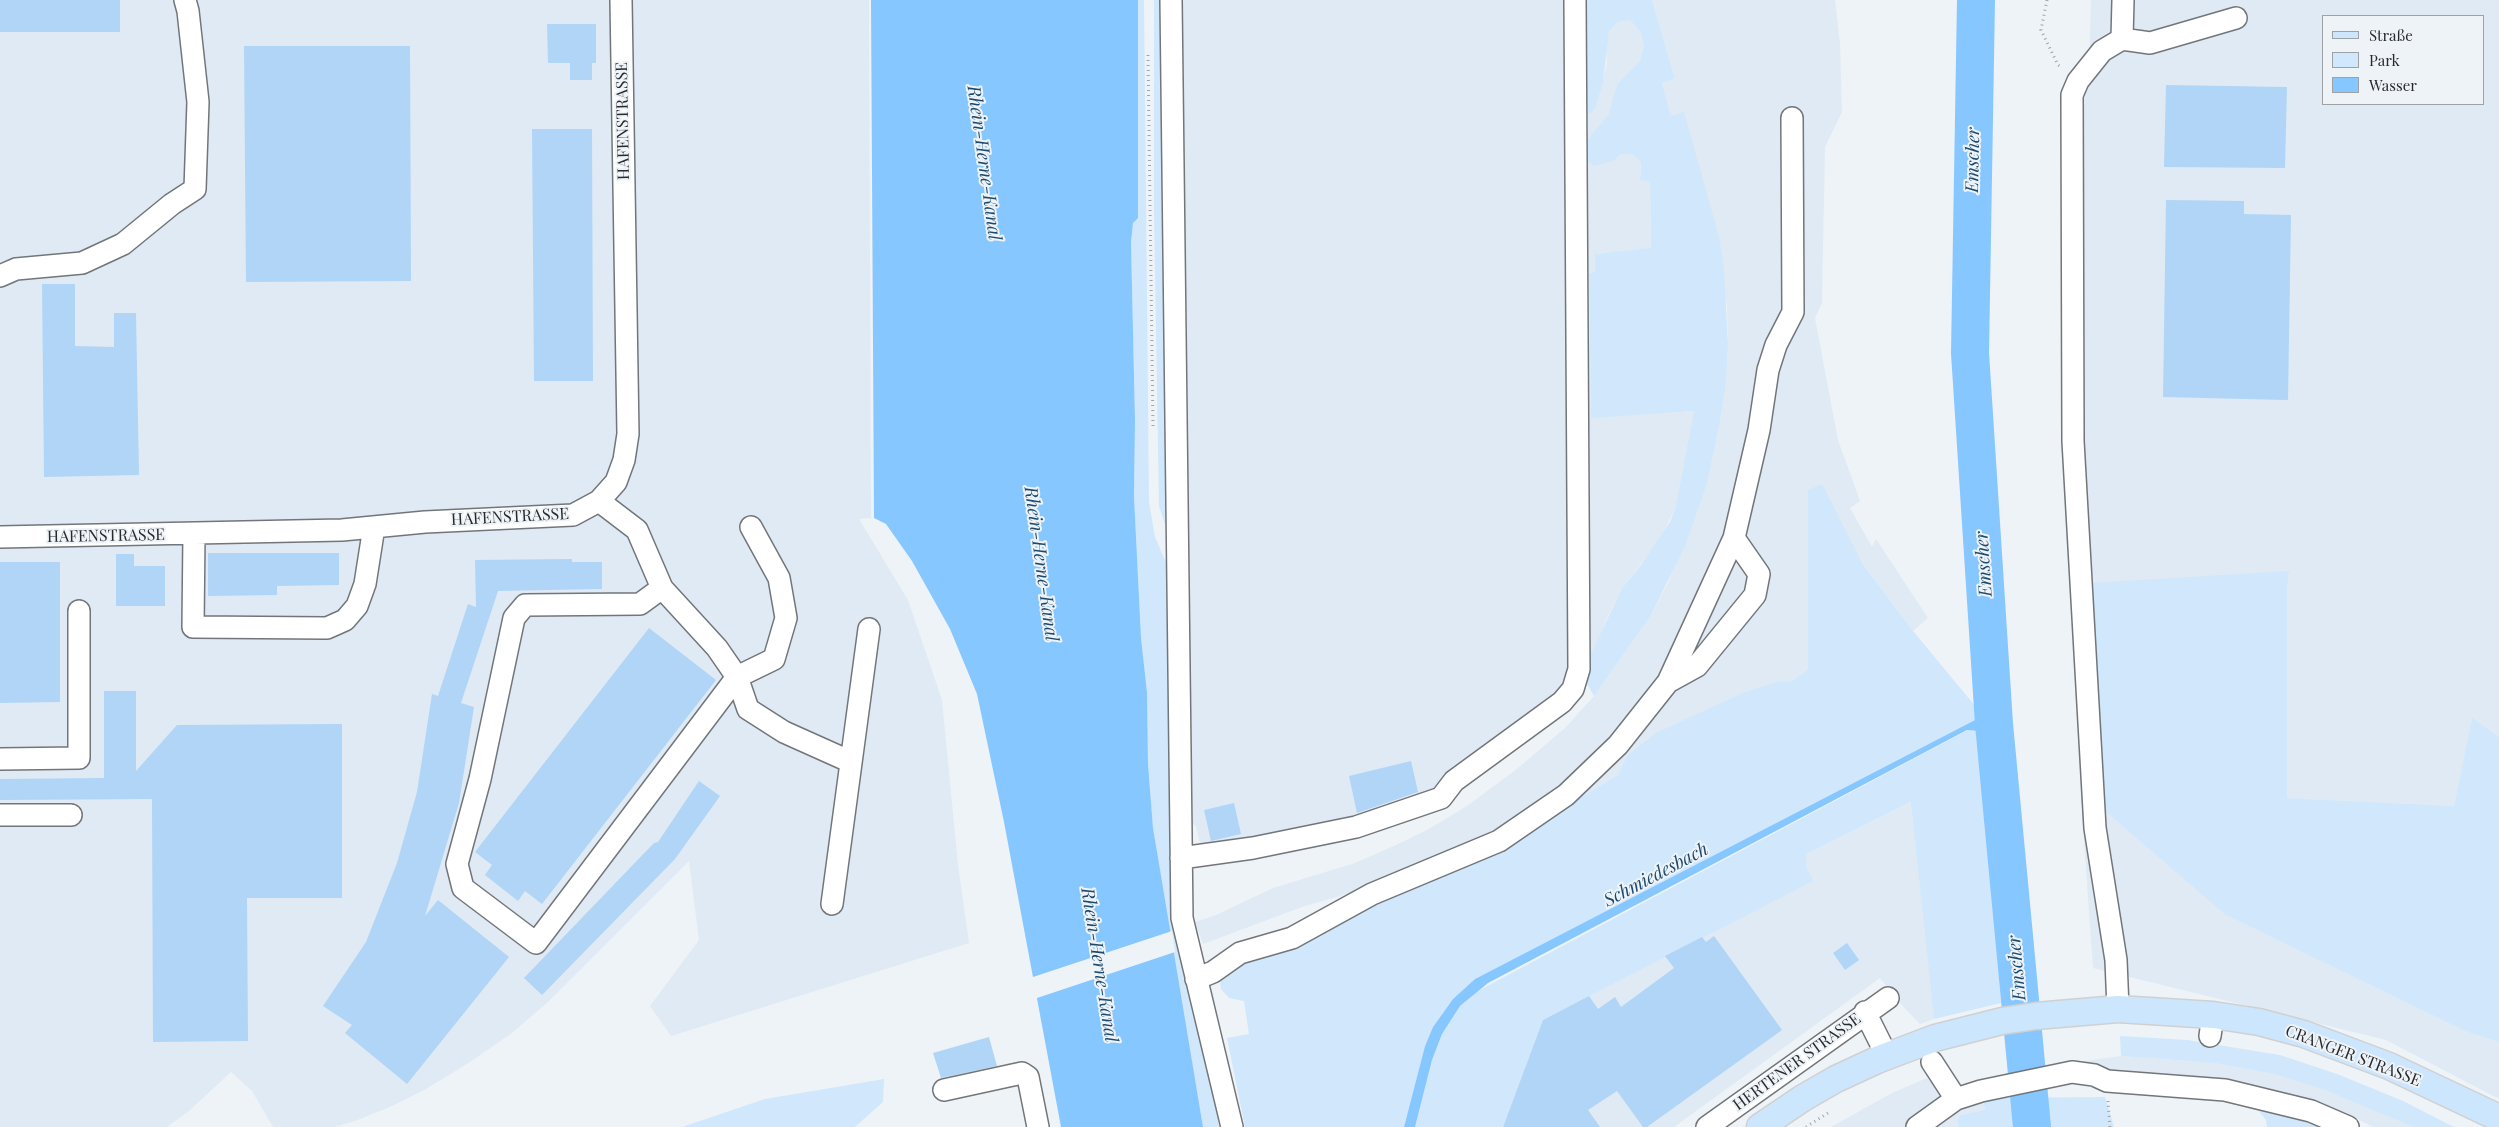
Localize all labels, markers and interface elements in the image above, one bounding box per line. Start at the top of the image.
legend [2322,15,2484,105]
text: Straße [2369,25,2413,45]
text: Park [2369,50,2400,70]
street label: HAFENSTRASSE [612,62,634,180]
text: Wasser [2369,75,2417,95]
water label: Rhein-Herne-Kanal [962,84,1006,242]
water label: Emscher [1962,127,1984,193]
water label: Rhein-Herne-Kanal [1019,485,1063,643]
street label: HAFENSTRASSE [451,504,569,530]
street label: HAFENSTRASSE [47,525,165,547]
water label: Emscher [1971,531,1997,597]
water label: Schmiedesbach [1600,838,1712,912]
water label: Rhein-Herne-Kanal [1076,886,1122,1044]
water label: Emscher [2003,935,2031,1001]
street label: HERTENER STRASSE [1729,1009,1865,1115]
street label: CRANGER STRASSE [2282,1021,2424,1091]

